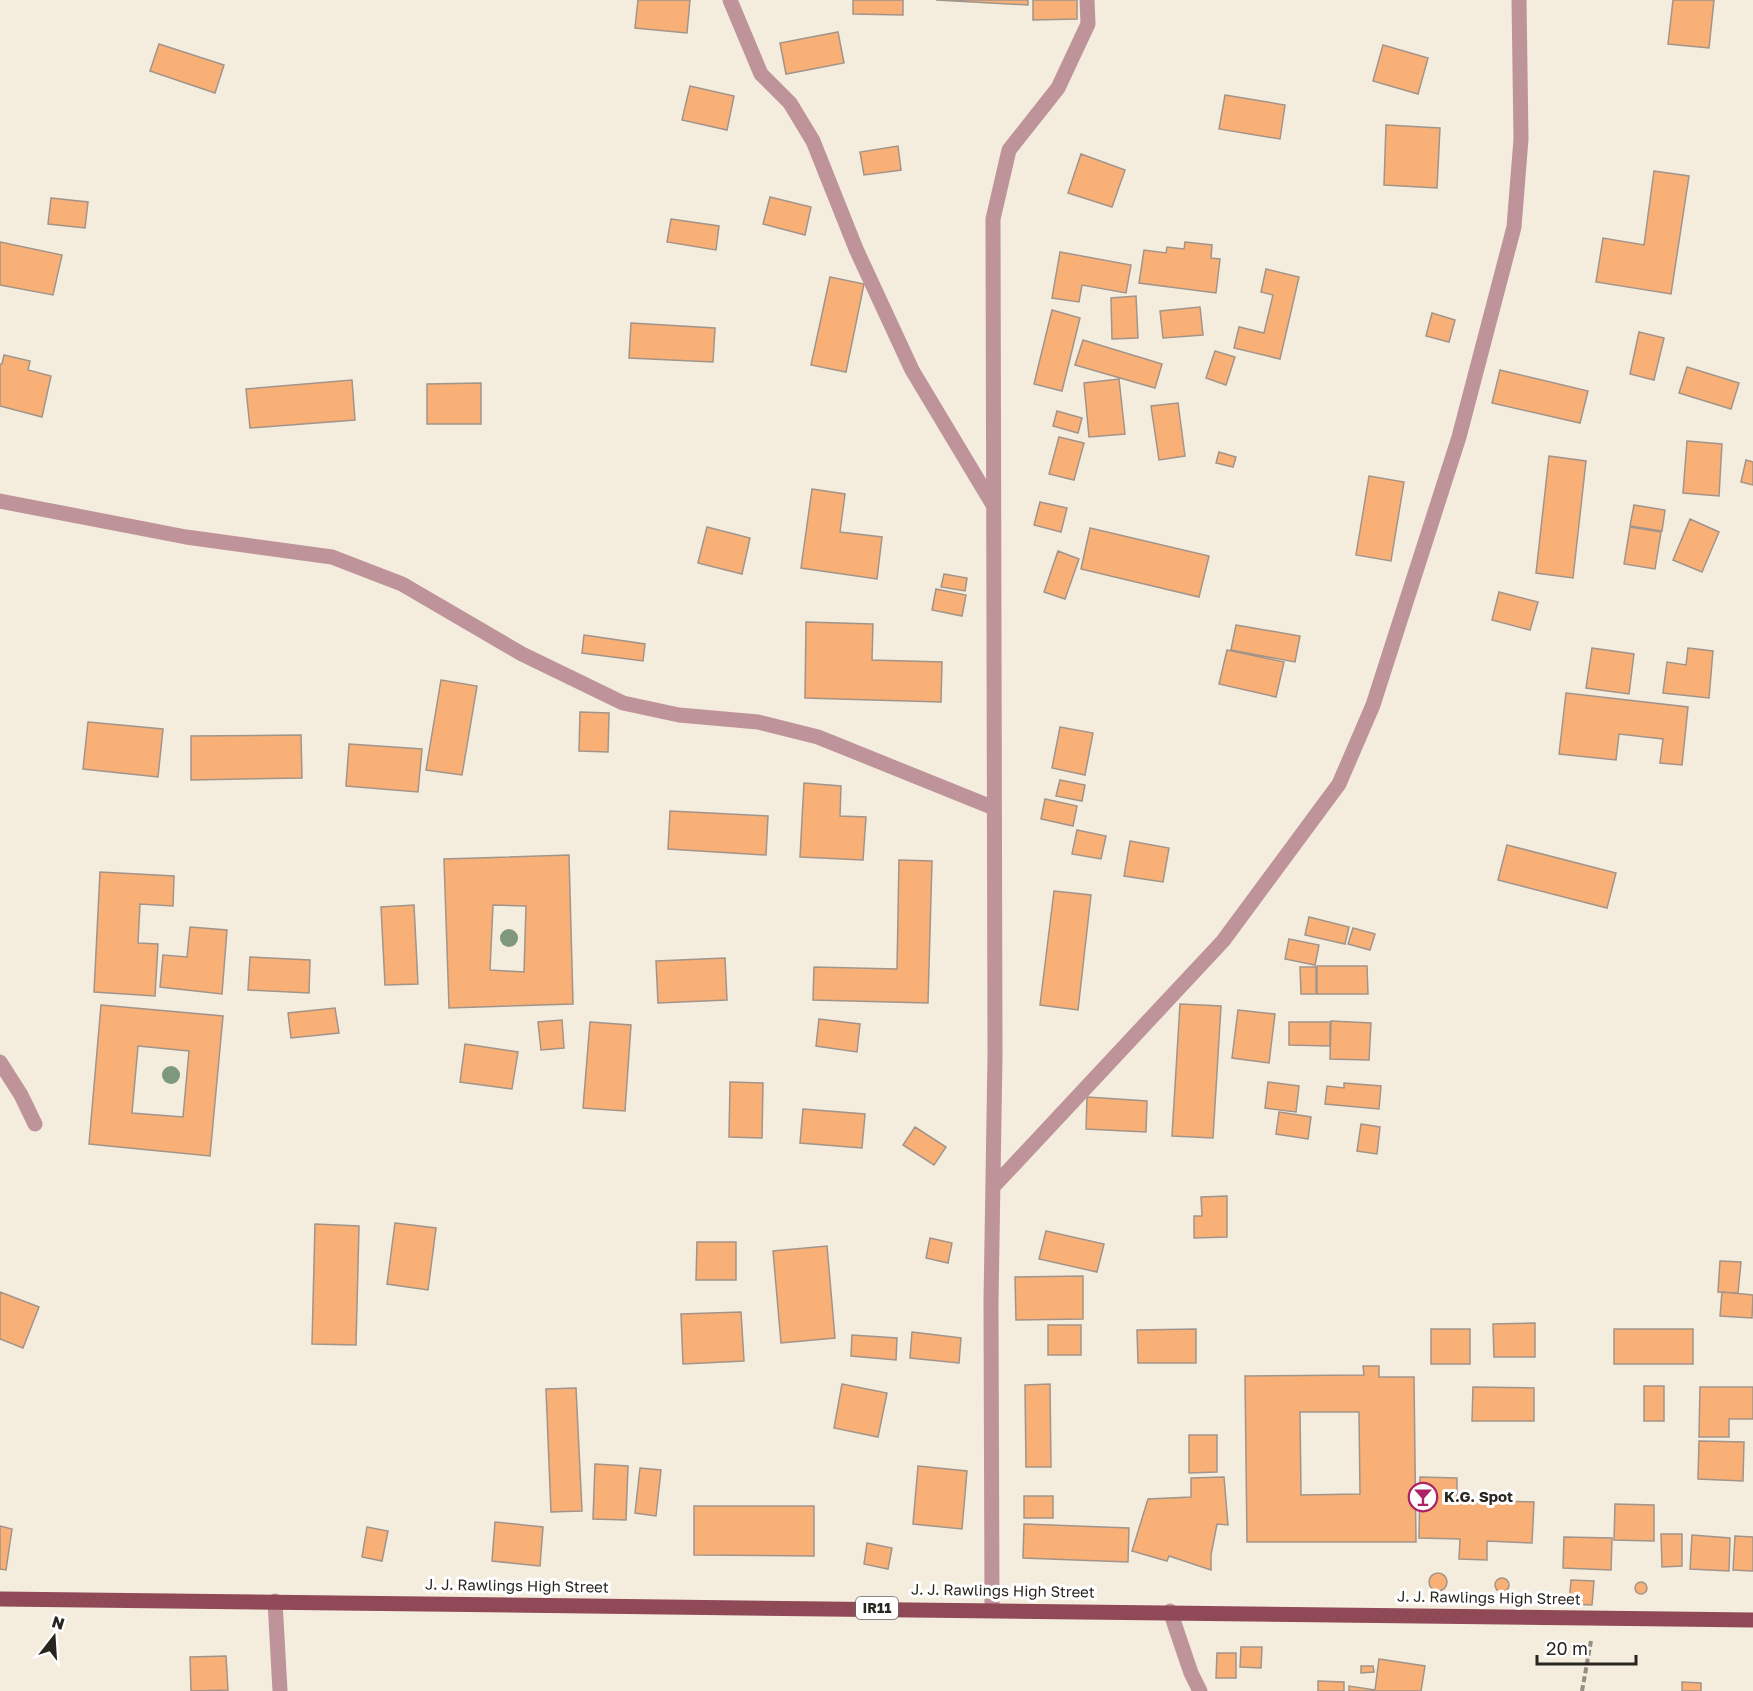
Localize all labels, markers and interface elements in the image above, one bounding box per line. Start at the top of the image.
bar icon: K.G. Spot [1407,1481,1439,1513]
place label: K.G. Spot [1444,1487,1513,1505]
street label: J. J. Rawlings High Street [425,1574,609,1596]
street label: J. J. Rawlings High Street [911,1579,1095,1601]
street label: J. J. Rawlings High Street [1397,1586,1581,1608]
road number: IR11 [856,1597,898,1619]
north arrow [24,1607,84,1667]
text: N [50,1611,67,1634]
scale bar [1537,1628,1636,1666]
text: 20 m [1546,1637,1588,1659]

